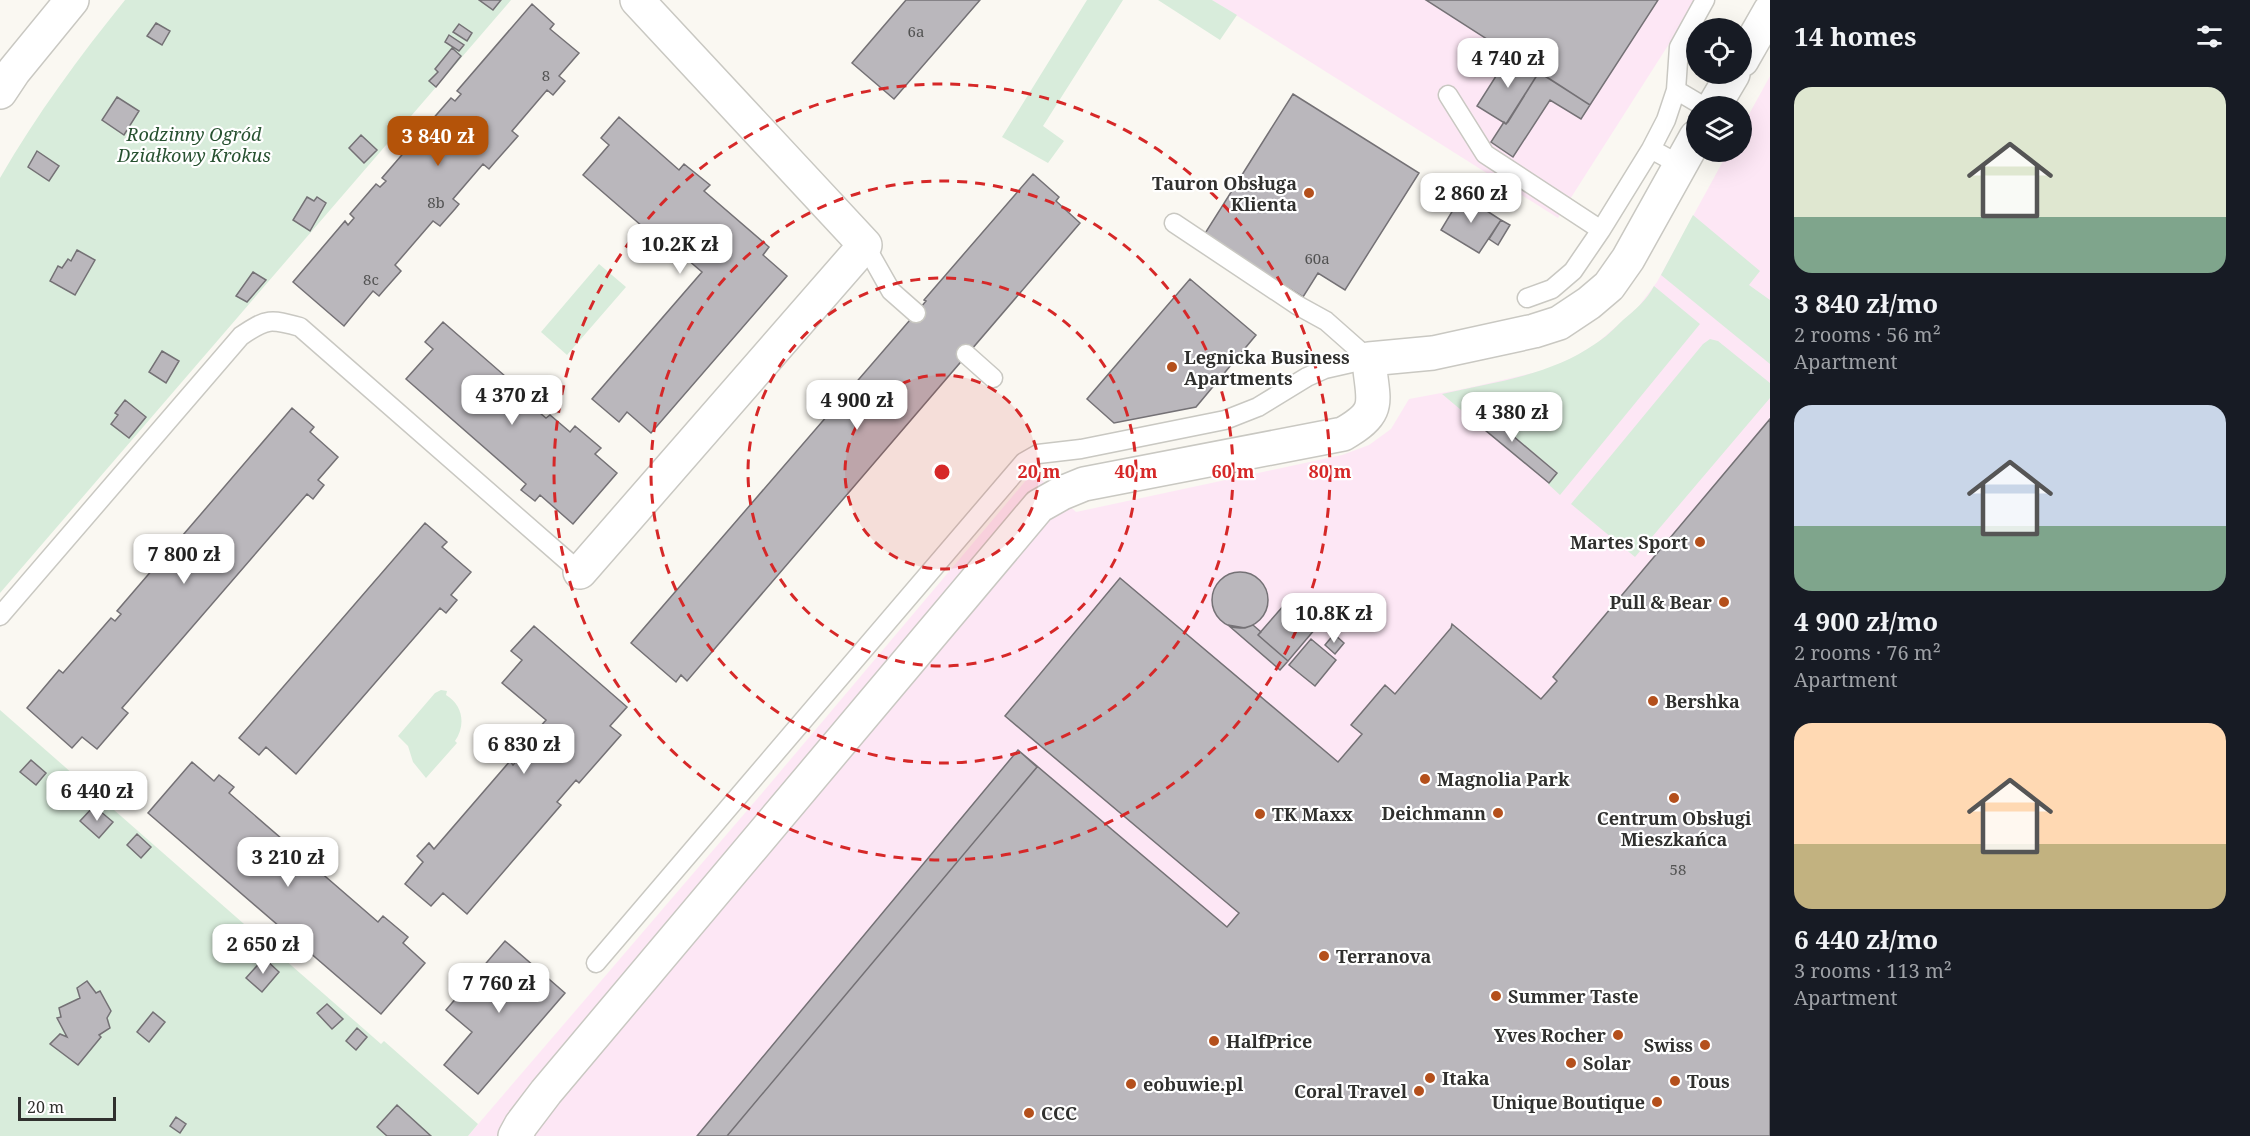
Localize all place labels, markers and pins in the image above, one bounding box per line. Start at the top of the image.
pin: 4 740 zł [1446,38,1570,89]
pin: 3 840 zł [376,116,500,167]
place label: Tauron Obsługa Klienta [1152,171,1297,216]
pin: 2 860 zł [1409,173,1533,224]
marker: Tauron Obsługa Klienta [1302,186,1316,200]
pin: 10.2K zł [618,224,742,275]
place label: Legnicka Business Apartments [1184,345,1350,390]
marker: Legnicka Business Apartments [1165,360,1179,374]
pin: 4 370 zł [450,375,574,426]
pin: 4 900 zł [795,380,919,431]
pin: 4 380 zł [1450,392,1574,443]
centre of rings [932,462,952,482]
place label: Martes Sport [1570,530,1688,554]
pin: 7 800 zł [122,534,246,585]
marker: Martes Sport [1693,535,1707,549]
place label: Pull & Bear [1609,590,1713,614]
pin: 10.8K zł [1272,593,1396,644]
marker: Pull & Bear [1717,595,1731,609]
place label: Bershka [1665,689,1740,713]
marker: Bershka [1646,694,1660,708]
pin: 6 830 zł [462,724,586,775]
place label: Magnolia Park [1437,767,1570,791]
pin: 6 440 zł [35,771,159,822]
marker: Magnolia Park [1418,772,1432,786]
marker: Centrum Obsługi Mieszkańca [1667,791,1681,805]
place label: Deichmann [1382,801,1486,825]
place label: TK Maxx [1272,802,1353,826]
marker: Deichmann [1491,806,1505,820]
place label: Centrum Obsługi Mieszkańca [1597,806,1752,851]
marker: TK Maxx [1253,807,1267,821]
pin: 3 210 zł [226,837,350,888]
pin: 2 650 zł [201,924,325,975]
place label: Terranova [1336,944,1432,968]
marker: Terranova [1317,949,1331,963]
pin: 7 760 zł [437,963,561,1014]
place label: Summer Taste [1508,984,1639,1008]
marker: Summer Taste [1489,989,1503,1003]
place label: Yves Rocher [1494,1023,1607,1047]
marker: Yves Rocher [1611,1028,1625,1042]
place label: HalfPrice [1226,1029,1312,1053]
place label: Swiss [1644,1033,1693,1057]
marker: HalfPrice [1207,1034,1221,1048]
marker: Swiss [1698,1038,1712,1052]
place label: Solar [1583,1051,1632,1075]
marker: Solar [1564,1056,1578,1070]
place label: Itaka [1442,1066,1490,1090]
place label: Tous [1687,1069,1730,1093]
marker: Itaka [1423,1071,1437,1085]
place label: eobuwie.pl [1143,1072,1244,1096]
marker: Tous [1668,1074,1682,1088]
marker: eobuwie.pl [1124,1077,1138,1091]
place label: Coral Travel [1294,1079,1408,1103]
marker: Coral Travel [1412,1084,1426,1098]
place label: Unique Boutique [1492,1090,1645,1114]
marker: Unique Boutique [1650,1095,1664,1109]
place label: CCC [1041,1101,1077,1125]
marker: CCC [1022,1106,1036,1120]

